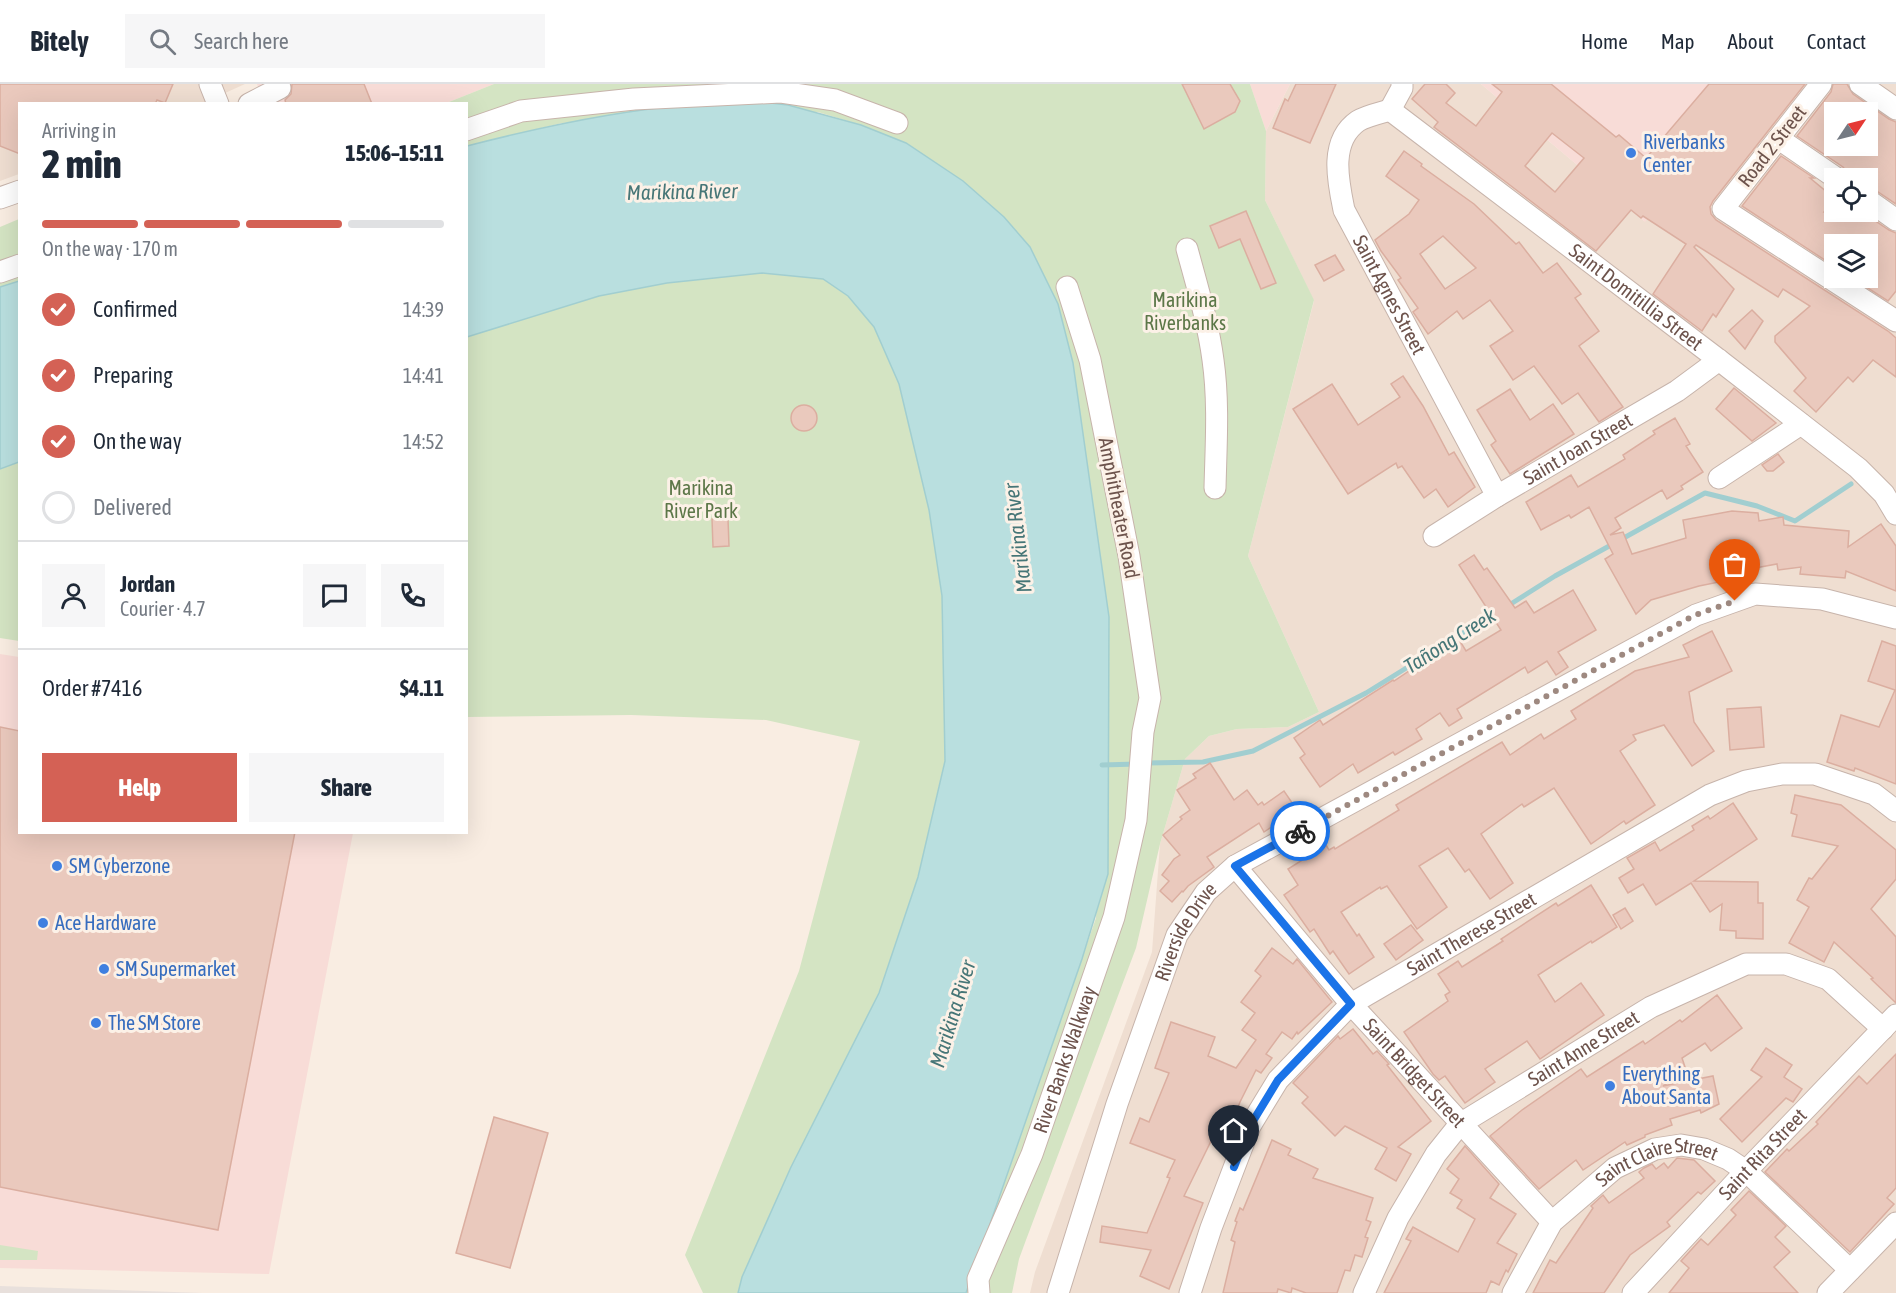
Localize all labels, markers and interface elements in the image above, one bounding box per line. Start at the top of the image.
search box [125,14,545,68]
text: Bitely [30,25,89,57]
icon: search [146,25,179,58]
text: Search here [194,28,289,54]
text: Home [1581,29,1628,53]
text: Map [1661,29,1695,53]
text: About [1728,29,1774,53]
text: Contact [1807,29,1866,53]
street label: Road 2 Street [1733,100,1811,191]
north arrow [1824,102,1878,156]
map controls [1824,102,1878,288]
text: Arriving in [42,119,116,142]
place label: Riverbanks Center [1643,130,1725,176]
text: 15:06–15:11 [345,140,444,166]
text: 2 min [42,142,122,186]
marker: Riverbanks Center [1624,146,1638,160]
button: locate [1824,168,1878,222]
water label: Marikina River [626,178,738,204]
street label: Saint Agnes Street [1349,231,1431,358]
button: layers [1824,234,1878,288]
text: On the way · 170 m [42,237,178,260]
street label: Saint Domitillia Street [1565,238,1708,355]
park label: Marikina Riverbanks [1144,288,1226,334]
icon: check [42,293,75,326]
text: Confirmed [93,296,178,322]
text: 14:39 [403,298,444,321]
icon: check [42,359,75,392]
text: Preparing [93,362,173,388]
text: 14:41 [403,364,444,387]
street label: Saint Joan Street [1519,408,1636,489]
icon: check [42,425,75,458]
text: On the way [93,428,182,454]
text: 14:52 [403,430,444,453]
street label: Amphitheater Road [1095,435,1144,580]
park label: Marikina River Park [664,476,738,522]
water label: Marikina River [998,481,1036,594]
text: Delivered [93,494,172,520]
pin [1709,539,1760,601]
icon: bag [1718,548,1751,581]
button: person [42,564,105,627]
button: chat [303,564,366,627]
button: phone [381,564,444,627]
text: Jordan [120,571,175,597]
text: Courier · 4.7 [120,597,206,620]
water label: Tañong Creek [1399,602,1500,678]
text: Order #7416 [42,675,142,701]
text: $4.11 [400,675,444,701]
button: Help [42,753,237,822]
button: Share [249,753,444,822]
courier [1270,801,1330,861]
icon: bike [1284,815,1317,848]
place label: SM Cyberzone [69,854,170,877]
marker: SM Cyberzone [50,859,64,873]
street label: Riverside Drive [1150,877,1220,984]
street label: Saint Therese Street [1402,887,1540,980]
place label: Ace Hardware [55,911,156,934]
marker: Ace Hardware [36,916,50,930]
place label: SM Supermarket [116,957,236,980]
water label: Marikina River [924,957,980,1070]
marker: SM Supermarket [97,962,111,976]
street label: River Banks Walkway [1028,983,1100,1136]
street label: Saint Anne Street [1524,1005,1643,1091]
place label: The SM Store [108,1011,201,1034]
street label: Saint Bridget Street [1359,1013,1471,1132]
marker: The SM Store [89,1016,103,1030]
place label: Everything About Santa [1622,1062,1711,1108]
marker: Everything About Santa [1603,1079,1617,1093]
street label: Saint Rita Street [1714,1103,1811,1204]
pin [1208,1105,1259,1167]
icon: home [1217,1114,1250,1147]
street label: Saint Claire Street [1590,1133,1722,1191]

